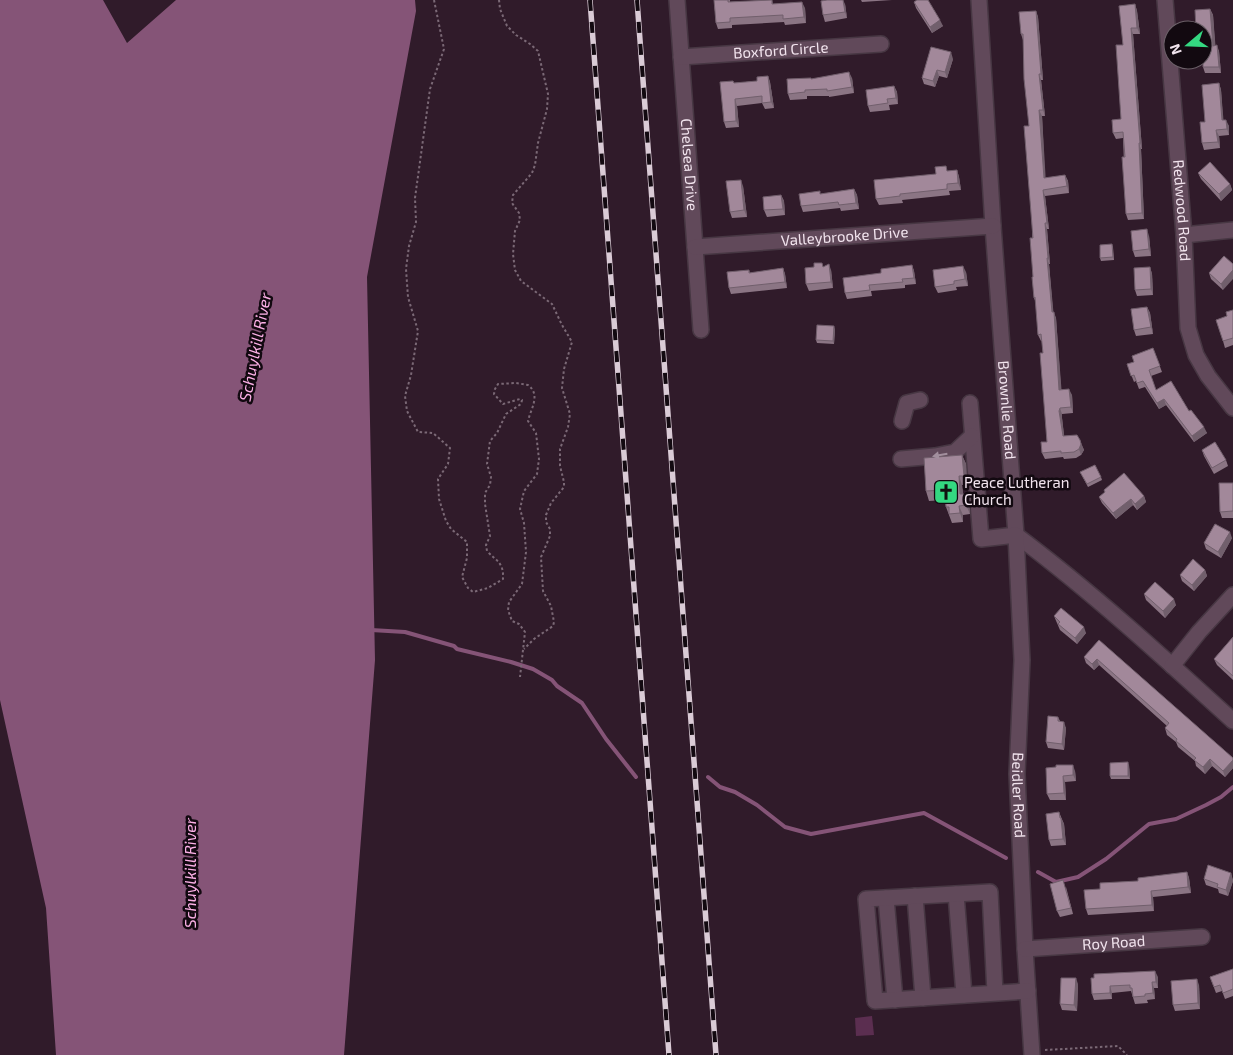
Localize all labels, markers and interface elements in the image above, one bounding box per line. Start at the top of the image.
north arrow [1163,20,1213,70]
street label: Boxford Circle [732,37,829,62]
text: N [1166,42,1185,57]
street label: Chelsea Drive [678,118,702,211]
street label: Redwood Road [1170,159,1195,261]
street label: Valleybrooke Drive [780,222,909,249]
water label: Schuylkill River [235,290,275,403]
street label: Brownlie Road [995,360,1020,460]
one-way arrow [932,452,948,460]
place label: Peace Lutheran Church [964,473,1069,508]
church icon: Peace Lutheran Church [933,479,959,505]
street label: Beidler Road [1009,752,1030,838]
water label: Schuylkill River [180,817,200,928]
street label: Roy Road [1082,931,1146,953]

